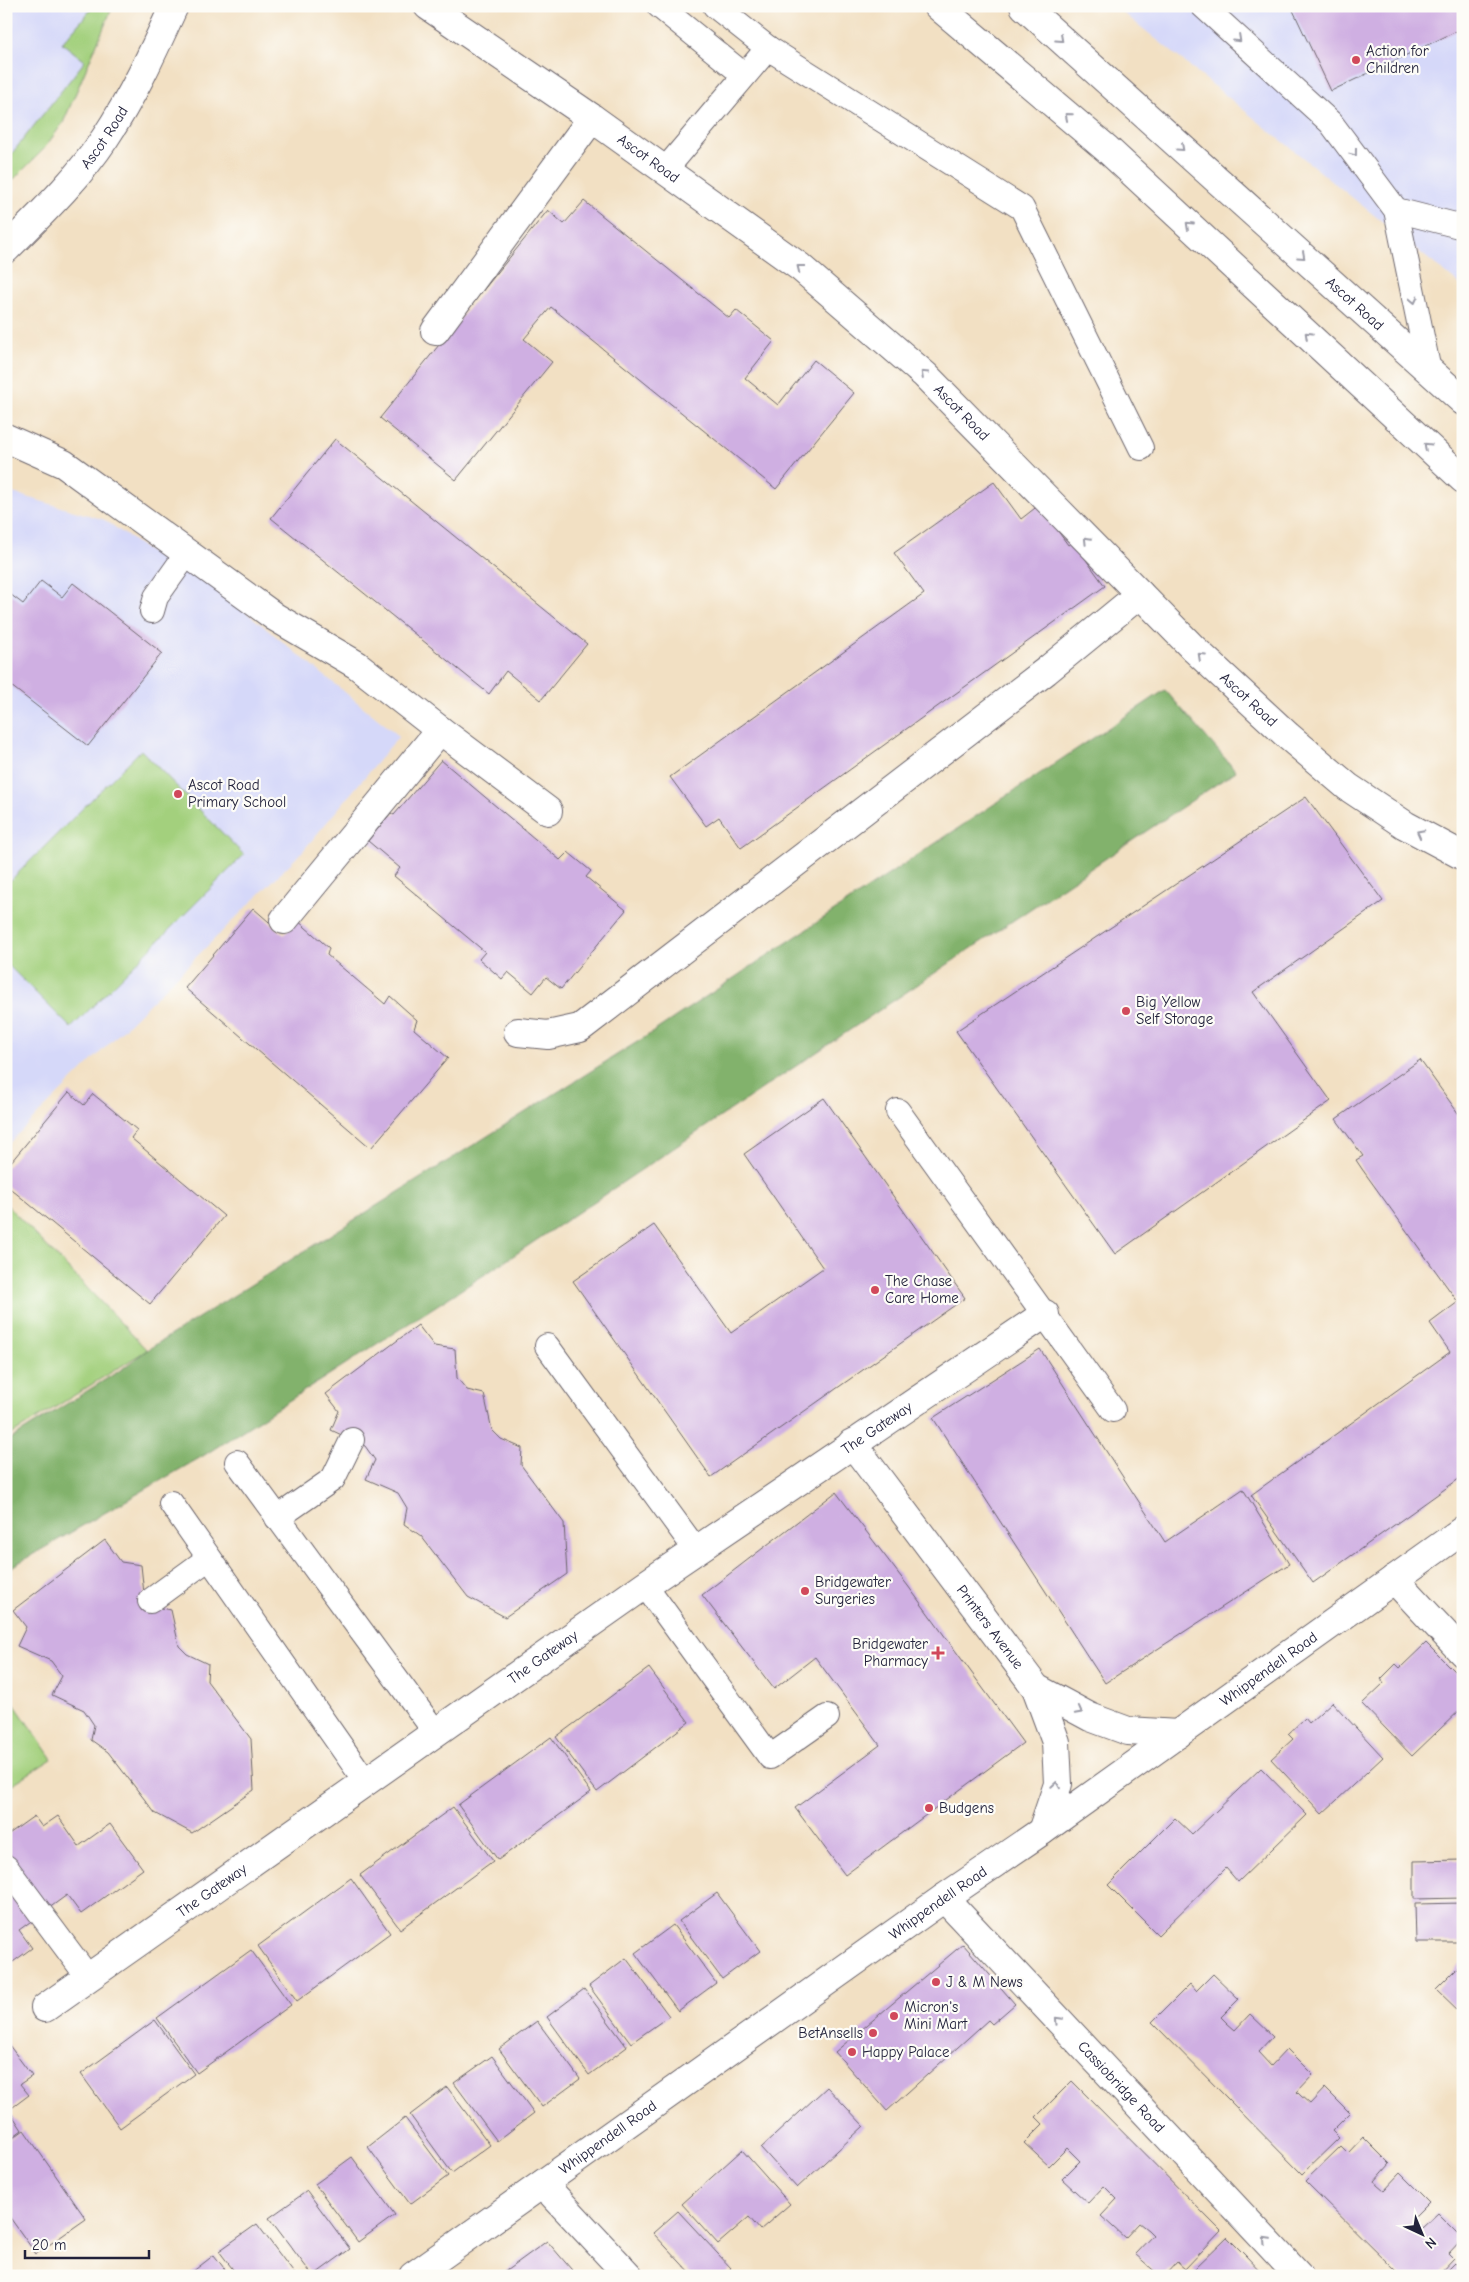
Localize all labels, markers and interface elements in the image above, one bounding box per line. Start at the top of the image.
one-way arrow [1055,33,1064,42]
one-way arrow [1233,33,1242,42]
place label: Action for Children [1366,42,1429,77]
marker: Action for Children [1350,54,1362,66]
street label: Ascot Road [77,103,132,172]
one-way arrow [1065,113,1074,122]
street label: Ascot Road [614,130,683,187]
one-way arrow [1176,142,1185,151]
one-way arrow [1348,147,1356,156]
one-way arrow [1186,222,1195,231]
one-way arrow [1296,251,1305,260]
one-way arrow [797,266,806,274]
street label: Ascot Road [1322,273,1387,334]
one-way arrow [1409,295,1419,304]
one-way arrow [1305,332,1314,341]
one-way arrow [920,371,929,380]
street label: Ascot Road [930,380,993,444]
one-way arrow [1424,443,1433,452]
one-way arrow [1084,537,1093,546]
one-way arrow [1197,653,1206,662]
street label: Ascot Road [1216,669,1281,730]
place label: Ascot Road Primary School [188,776,286,811]
marker: Ascot Road Primary School [172,788,184,800]
one-way arrow [1416,829,1425,839]
place label: Big Yellow Self Storage [1136,993,1214,1028]
marker: Big Yellow Self Storage [1120,1005,1132,1017]
place label: The Chase Care Home [885,1272,959,1307]
marker: The Chase Care Home [869,1284,881,1296]
street label: The Gateway [838,1398,916,1458]
place label: Bridgewater Surgeries [815,1573,891,1608]
street label: Printers Avenue [953,1581,1028,1673]
marker: Bridgewater Surgeries [799,1585,811,1597]
street label: The Gateway [504,1626,581,1688]
street label: Whippendell Road [1216,1628,1321,1710]
place label: Bridgewater Pharmacy [852,1635,928,1670]
marker: Bridgewater Pharmacy [932,1647,944,1659]
one-way arrow [1073,1705,1082,1715]
one-way arrow [1051,1780,1061,1789]
place label: Budgens [939,1799,994,1817]
marker: Budgens [923,1802,935,1814]
street label: The Gateway [173,1859,250,1921]
street label: Whippendell Road [885,1862,990,1943]
place label: J & M News [946,1973,1023,1991]
marker: J & M News [930,1976,942,1988]
place label: Micron's Mini Mart [904,1998,968,2033]
marker: Micron's Mini Mart [888,2010,900,2022]
one-way arrow [1055,2017,1064,2026]
place label: BetAnsells [798,2024,863,2042]
marker: BetAnsells [867,2027,879,2039]
street label: Cassiobridge Road [1074,2037,1169,2136]
place label: Happy Palace [862,2043,950,2061]
marker: Happy Palace [846,2046,858,2058]
street label: Whippendell Road [555,2097,660,2178]
north arrow [1396,2210,1446,2260]
scale bar [25,2227,149,2259]
text: N [1421,2234,1440,2252]
text: 20 m [32,2236,66,2254]
one-way arrow [1263,2237,1272,2246]

